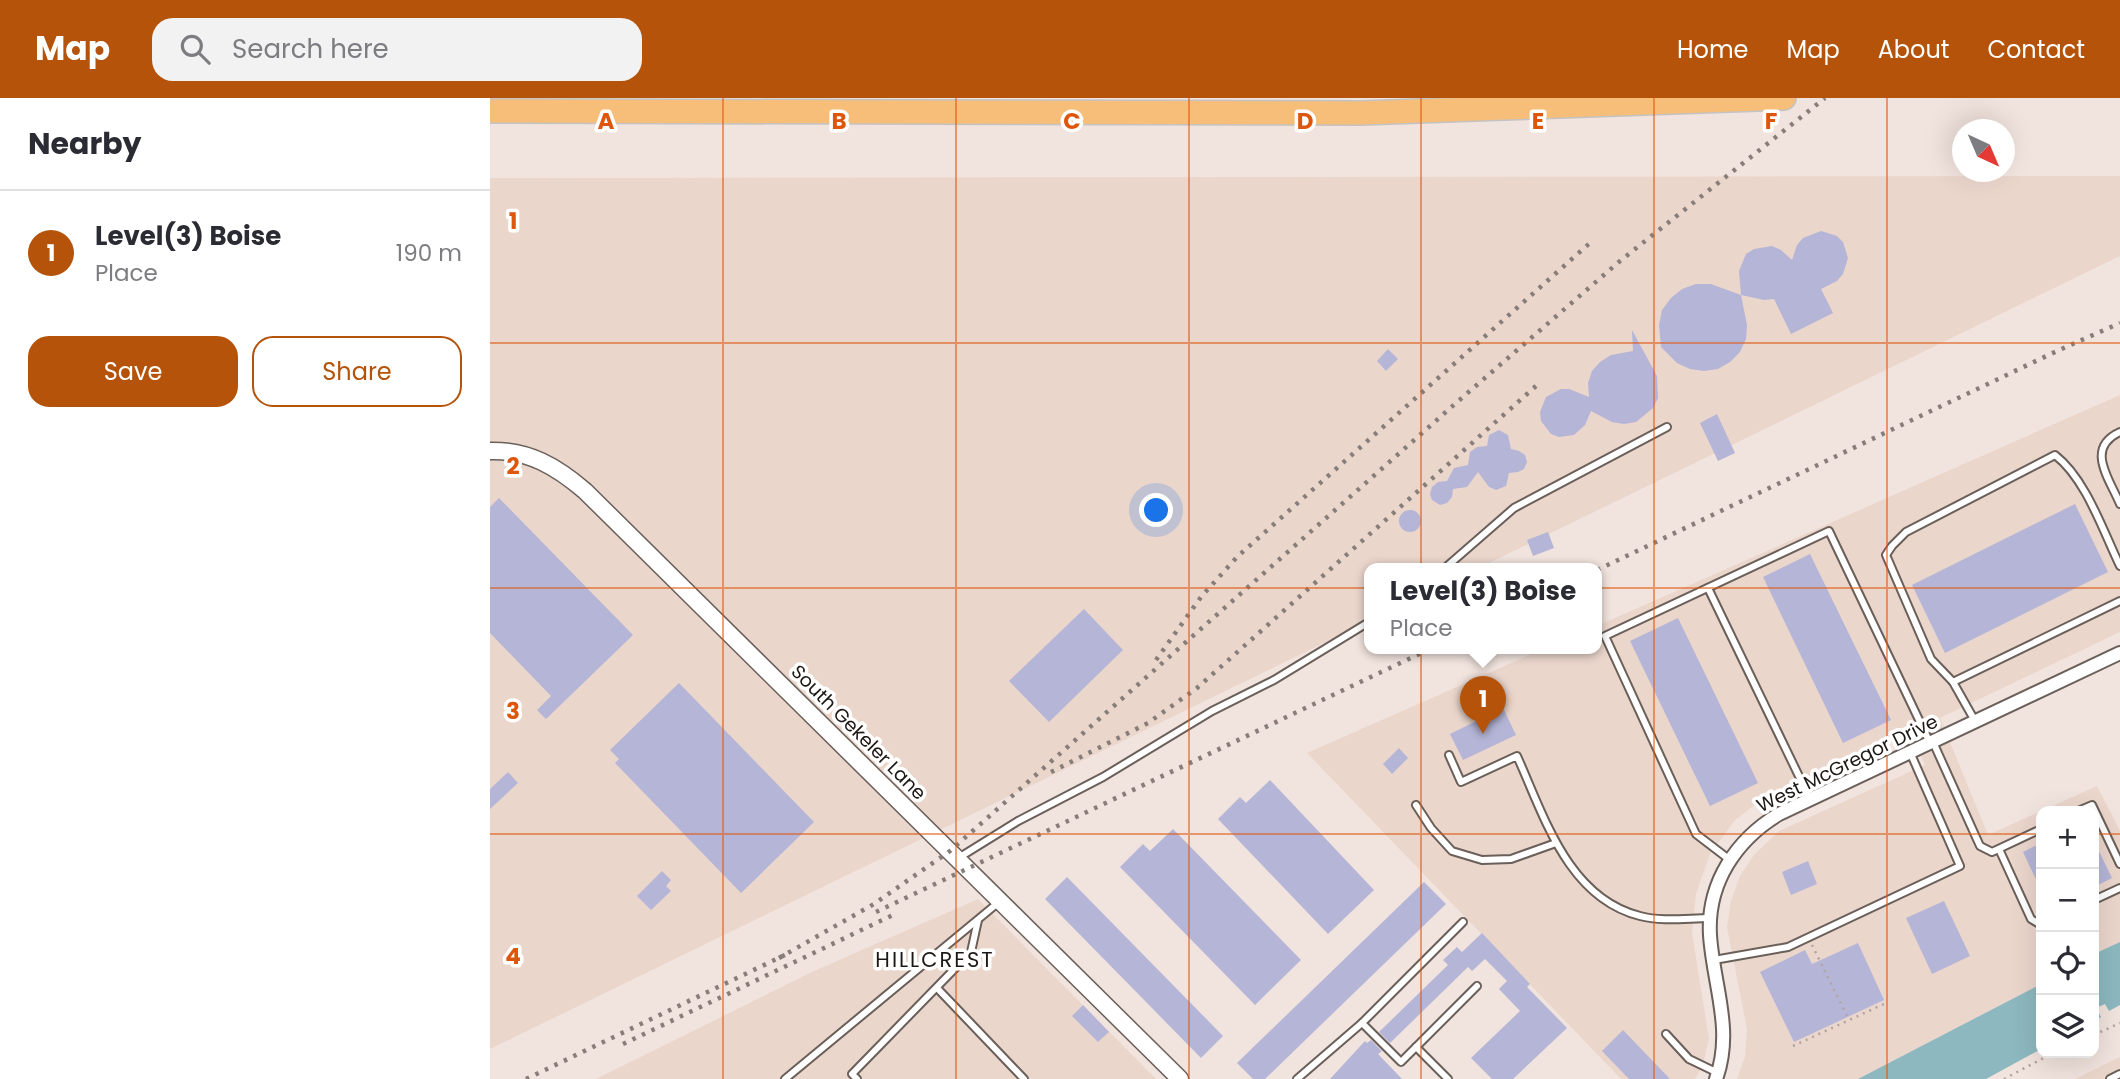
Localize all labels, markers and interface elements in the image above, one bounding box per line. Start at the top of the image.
search box [152,18,642,81]
text: Map [35,25,110,72]
icon: search [176,30,214,68]
text: Search here [232,31,389,67]
text: Home [1677,33,1749,66]
text: Map [1787,33,1840,66]
text: About [1878,33,1949,66]
text: Contact [1987,33,2085,66]
text: A [598,105,615,137]
text: B [831,105,847,137]
text: C [1063,105,1081,137]
text: D [1297,105,1313,137]
text: E [1532,105,1544,137]
text: F [1765,105,1777,137]
north arrow [1952,119,2015,182]
text: Nearby [28,122,142,165]
text: 1 [509,205,517,237]
text: Level(3) Boise [95,218,281,254]
text: 1 [47,237,55,269]
text: 190 m [396,237,462,269]
text: Place [95,257,158,289]
button: Save [28,336,238,407]
button: Share [252,336,462,407]
text: 2 [506,450,520,482]
your location [1139,493,1173,527]
popup [1364,563,1602,654]
text: Level(3) Boise [1390,573,1576,609]
text: Place [1390,612,1453,644]
street label: South Gekeler Lane [785,659,932,806]
pin: 1 [1460,676,1506,734]
text: 3 [506,695,520,727]
street label: West McGregor Drive [1752,708,1942,819]
map controls [2036,806,2099,1058]
button: + [2036,806,2099,869]
button: − [2036,869,2099,932]
button: locate [2036,932,2099,995]
text: 4 [505,940,521,972]
district label: HILLCREST [875,945,995,974]
button: layers [2036,995,2099,1058]

